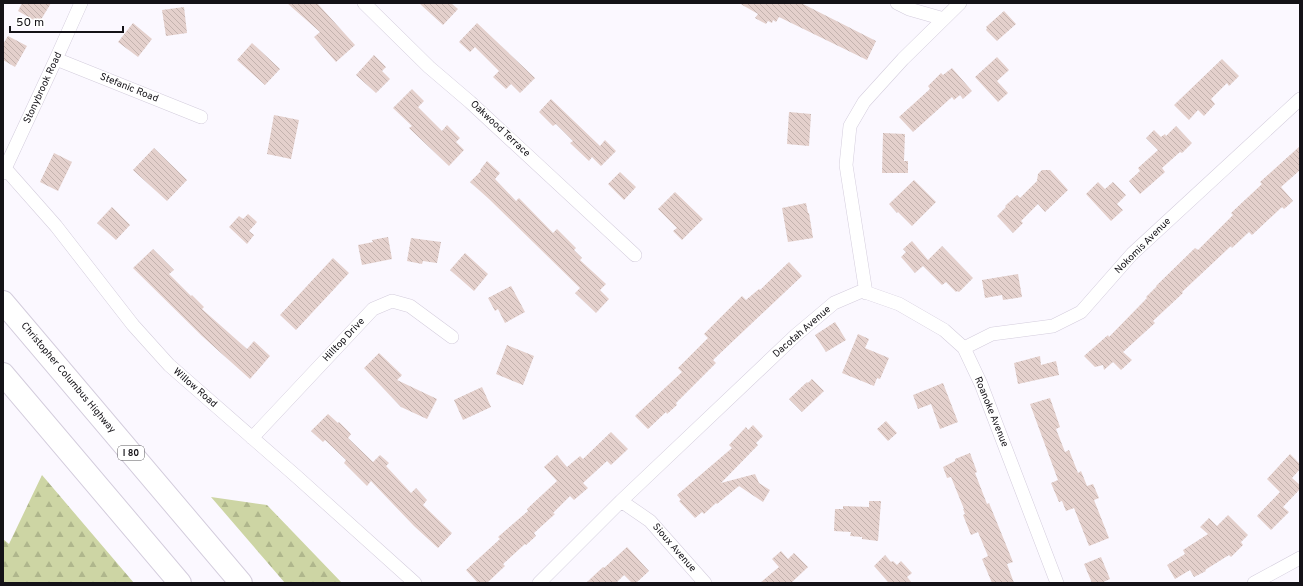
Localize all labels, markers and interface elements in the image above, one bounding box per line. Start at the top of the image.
scale bar [10,8,123,34]
text: 50 m [16,15,44,31]
street label: Stonybrook Road [21,50,65,126]
street label: Stefanic Road [98,70,160,106]
street label: Oakwood Terrace [467,98,533,160]
street label: Nokomis Avenue [1112,215,1174,277]
street label: Dacotah Avenue [770,303,834,361]
street label: Hilltop Drive [320,315,368,365]
street label: Christopher Columbus Highway [18,320,118,436]
street label: Willow Road [170,365,220,411]
street label: Roanoke Avenue [971,375,1011,449]
road number: I 80 [118,446,144,460]
street label: Sioux Avenue [649,521,699,575]

